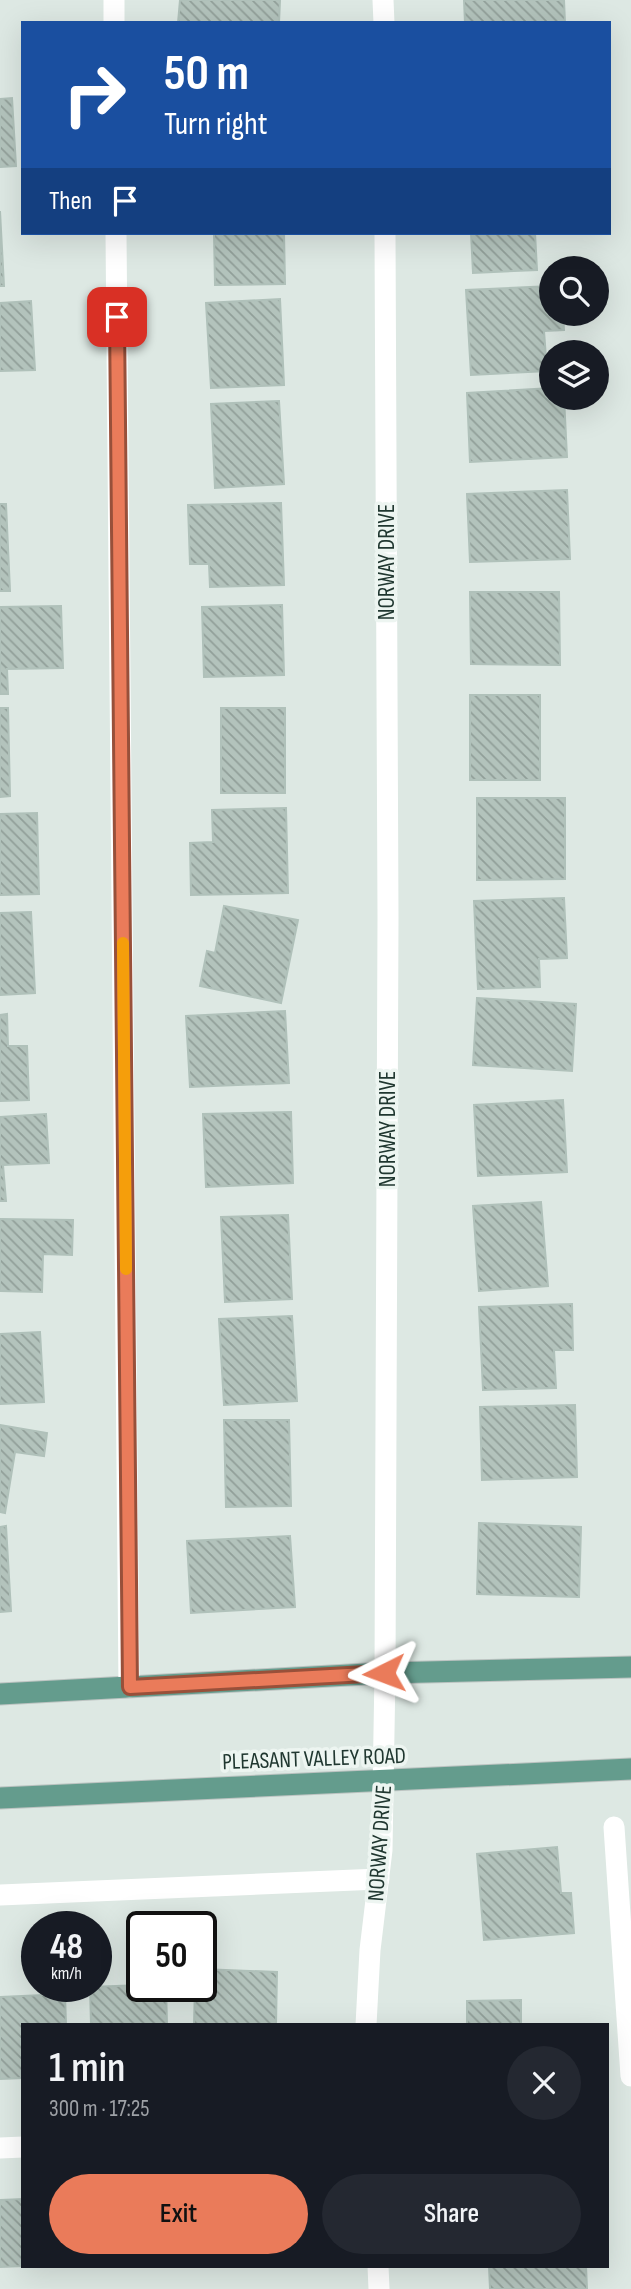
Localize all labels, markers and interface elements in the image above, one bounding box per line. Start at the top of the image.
text: 50 m [164,45,249,104]
icon: right [49,49,140,140]
text: Turn right [164,105,268,144]
icon: arrive [106,182,144,220]
text: Then [49,186,92,217]
map controls [539,256,609,410]
button: search [539,256,609,326]
pin [87,287,147,347]
icon: arrive [98,298,136,336]
button: layers [539,340,609,410]
street label: NORWAY DRIVE [373,504,401,620]
street label: NORWAY DRIVE [374,1071,402,1187]
position arrow [347,1636,421,1710]
street label: PLEASANT VALLEY ROAD [222,1742,406,1776]
street label: NORWAY DRIVE [362,1784,398,1902]
speed limit sign: 50 [126,1911,217,2002]
text: 48 [50,1926,83,1969]
text: km/h [51,1963,82,1984]
text: 1 min [49,2043,125,2094]
button: close [507,2046,581,2120]
text: 300 m · 17:25 [49,2095,150,2123]
button: Exit [49,2174,308,2254]
button: Share [322,2174,581,2254]

